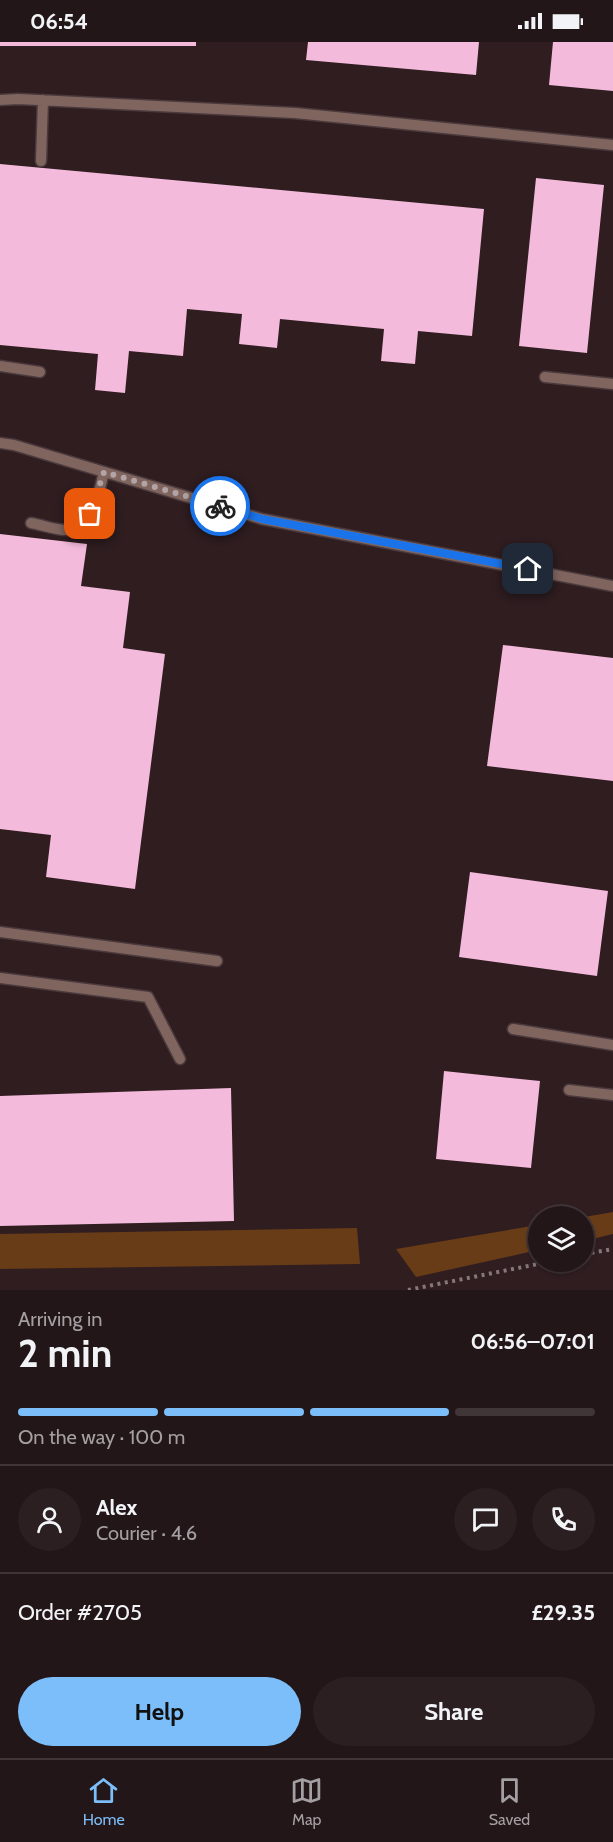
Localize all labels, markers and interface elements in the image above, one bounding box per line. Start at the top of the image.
text: 06:54 [30,8,88,35]
courier [190,476,250,536]
pin [64,488,115,539]
icon: bike [204,490,237,523]
icon: bag [73,497,106,530]
pin [502,543,553,594]
icon: home [511,552,544,585]
map controls [528,1206,594,1272]
button: layers [528,1206,594,1272]
text: Arriving in [18,1307,102,1331]
text: 06:56–07:01 [471,1328,595,1355]
text: 2 min [18,1329,112,1377]
text: On the way · 100 m [18,1425,185,1449]
button: person [18,1488,81,1551]
button: chat [454,1488,517,1551]
button: phone [532,1488,595,1551]
text: Alex [96,1494,137,1521]
text: Courier · 4.6 [96,1521,197,1545]
text: Order #2705 [18,1599,142,1626]
text: £29.35 [531,1599,595,1626]
button: Help [18,1677,301,1746]
button: Share [313,1677,595,1746]
tab: Home [83,1774,125,1829]
tab: Map [290,1774,323,1829]
tab: Saved [489,1774,530,1829]

